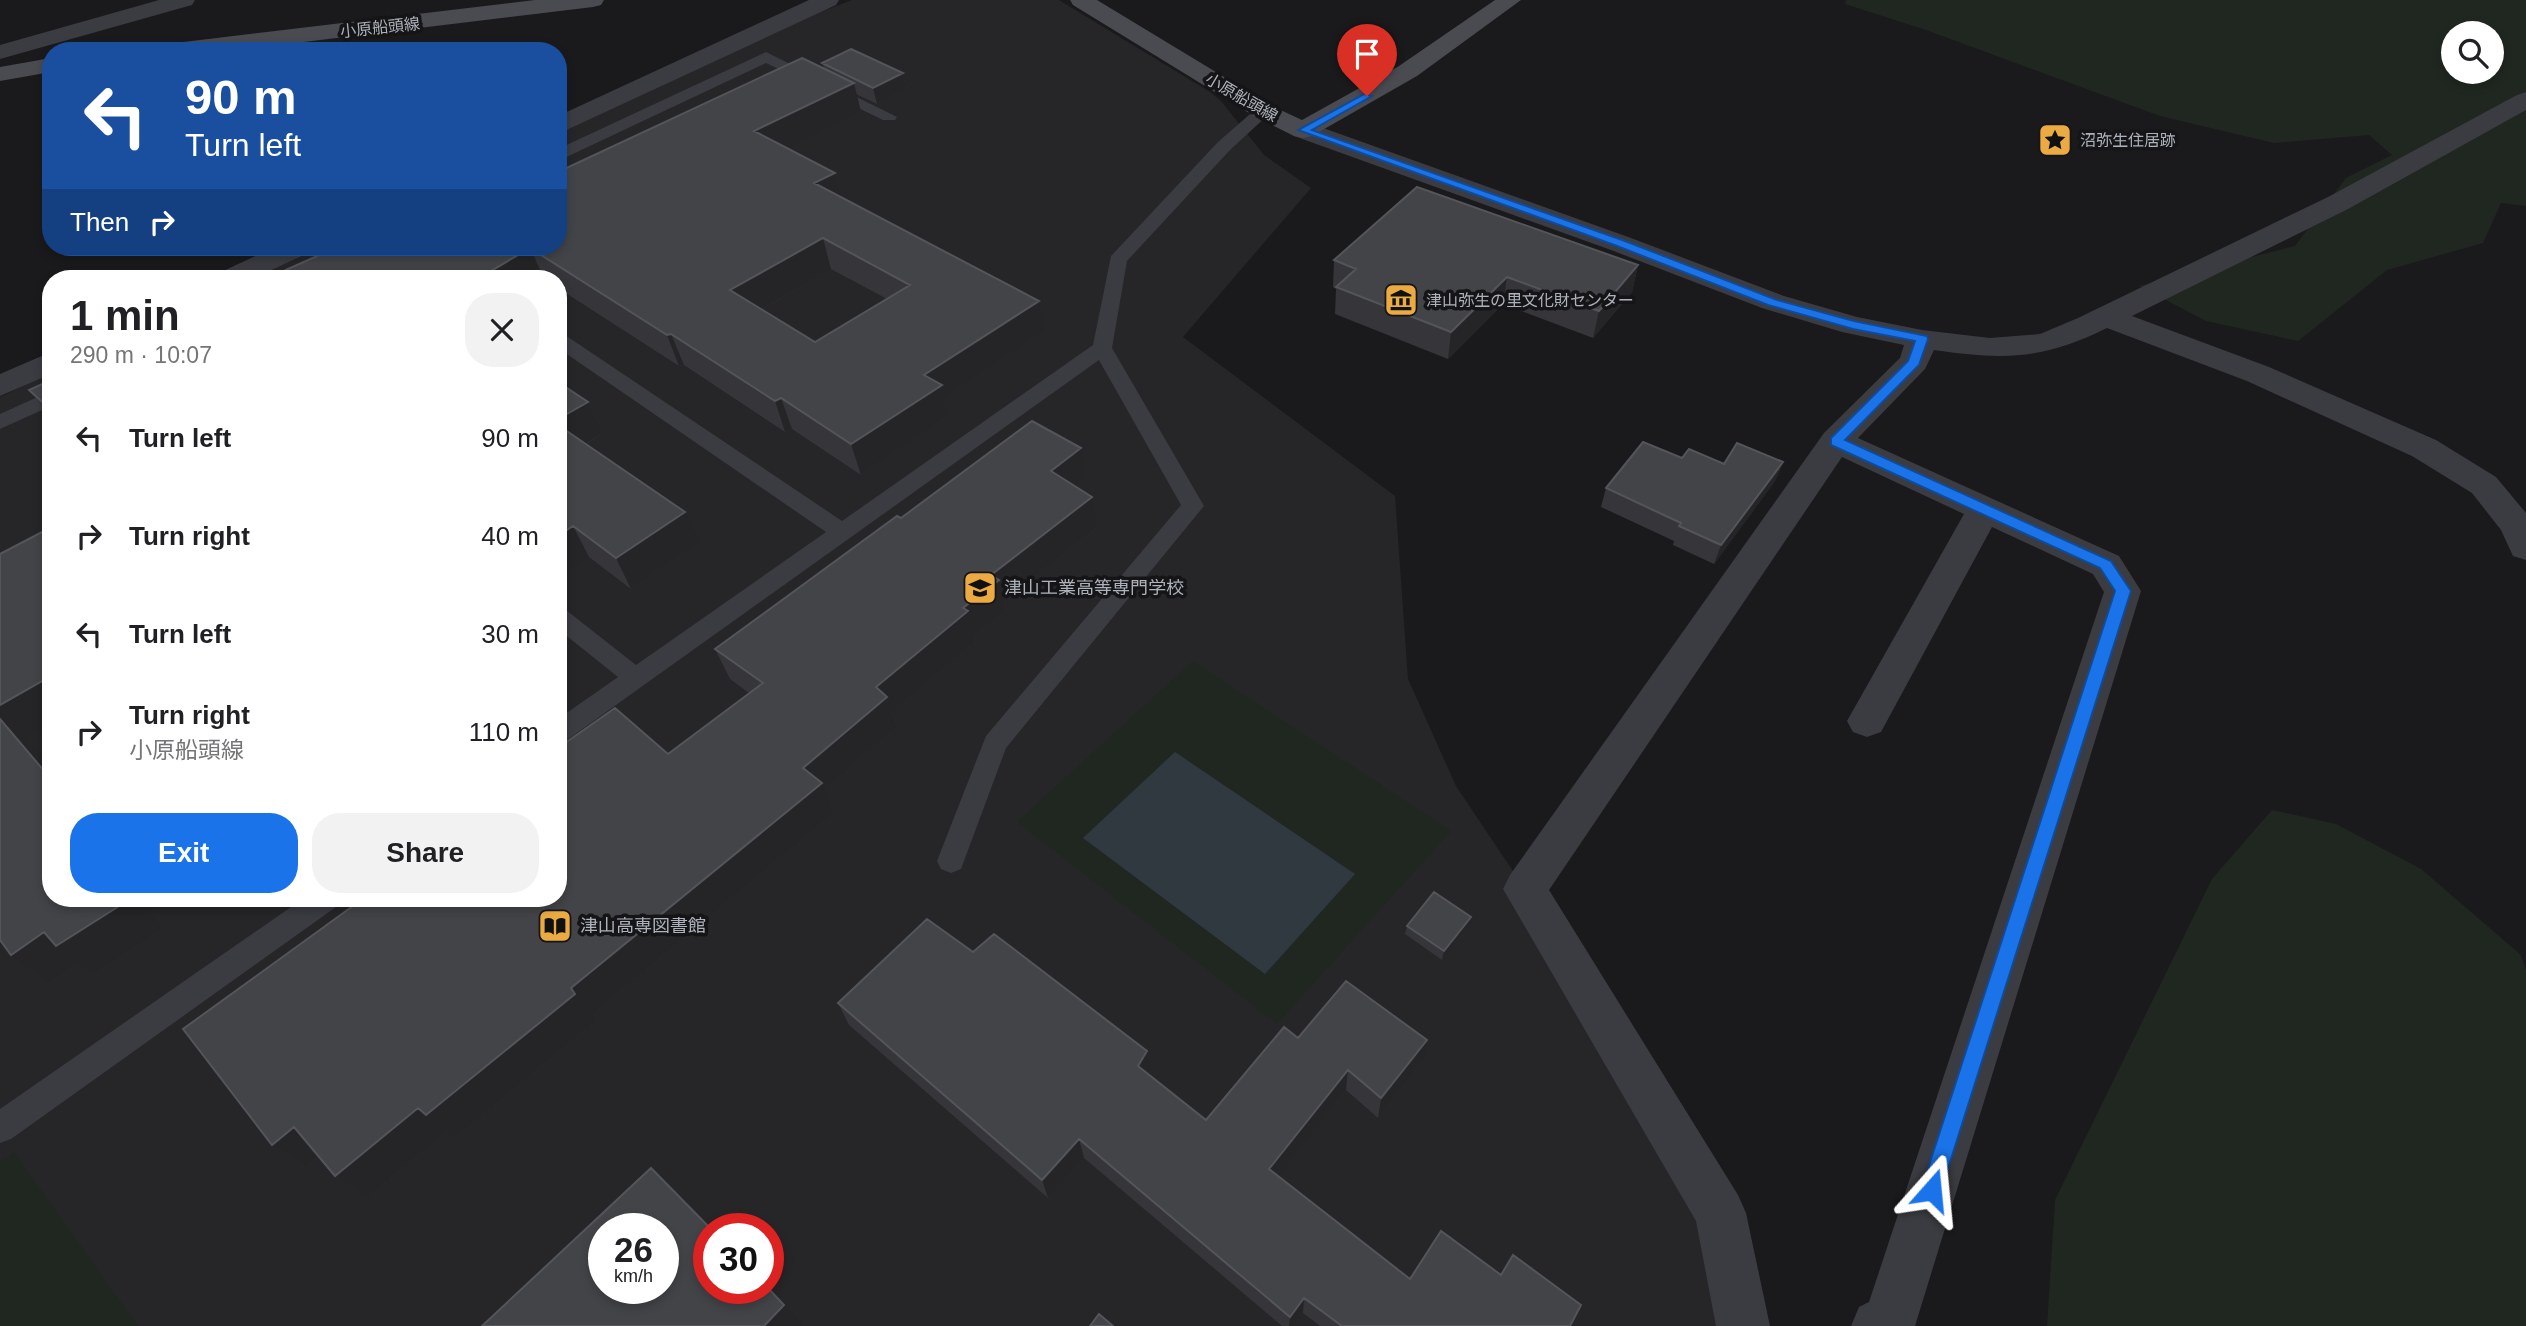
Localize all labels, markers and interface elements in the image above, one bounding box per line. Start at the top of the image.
street label: 小原船頭線 [339,15,421,40]
map controls [2441,21,2504,84]
button: search [2441,21,2504,84]
pin [1337,24,1397,96]
icon: arrive [1348,35,1386,73]
icon: left [70,70,161,161]
text: 90 m [185,70,297,124]
street label: 小原船頭線 [1203,70,1281,125]
place icon: 沼弥生住居跡 [2036,121,2074,159]
text: Turn left [185,127,301,163]
place label: 沼弥生住居跡 [2080,132,2176,149]
icon: right [143,203,181,241]
text: Then [70,207,129,237]
museum icon: 津山弥生の里文化財センター [1382,281,1420,319]
text: 1 min [70,292,180,339]
place label: 津山弥生の里文化財センター [1426,292,1634,309]
button: close [465,293,539,367]
text: 290 m · 10:07 [70,342,212,368]
icon: left [70,419,108,457]
text: Turn left [129,423,231,453]
text: 90 m [481,423,539,453]
icon: right [70,517,108,555]
text: Turn right [129,521,250,551]
text: 40 m [481,521,539,551]
school or university icon: 津山工業高等専門学校 [961,569,999,607]
place label: 津山工業高等専門学校 [1004,578,1184,598]
icon: left [70,615,108,653]
text: Turn left [129,619,231,649]
text: 30 m [481,619,539,649]
text: Turn right [129,700,250,730]
icon: right [70,713,108,751]
text: 110 m [469,717,539,747]
text: 小原船頭線 [129,737,244,763]
button: Exit [70,813,298,893]
button: Share [312,813,539,893]
library icon: 津山高専図書館 [536,907,574,945]
place label: 津山高専図書館 [580,916,706,936]
position arrow [1895,1153,1969,1227]
speed limit sign: 30 [693,1213,784,1304]
text: 26 [614,1230,653,1269]
text: km/h [614,1266,653,1286]

